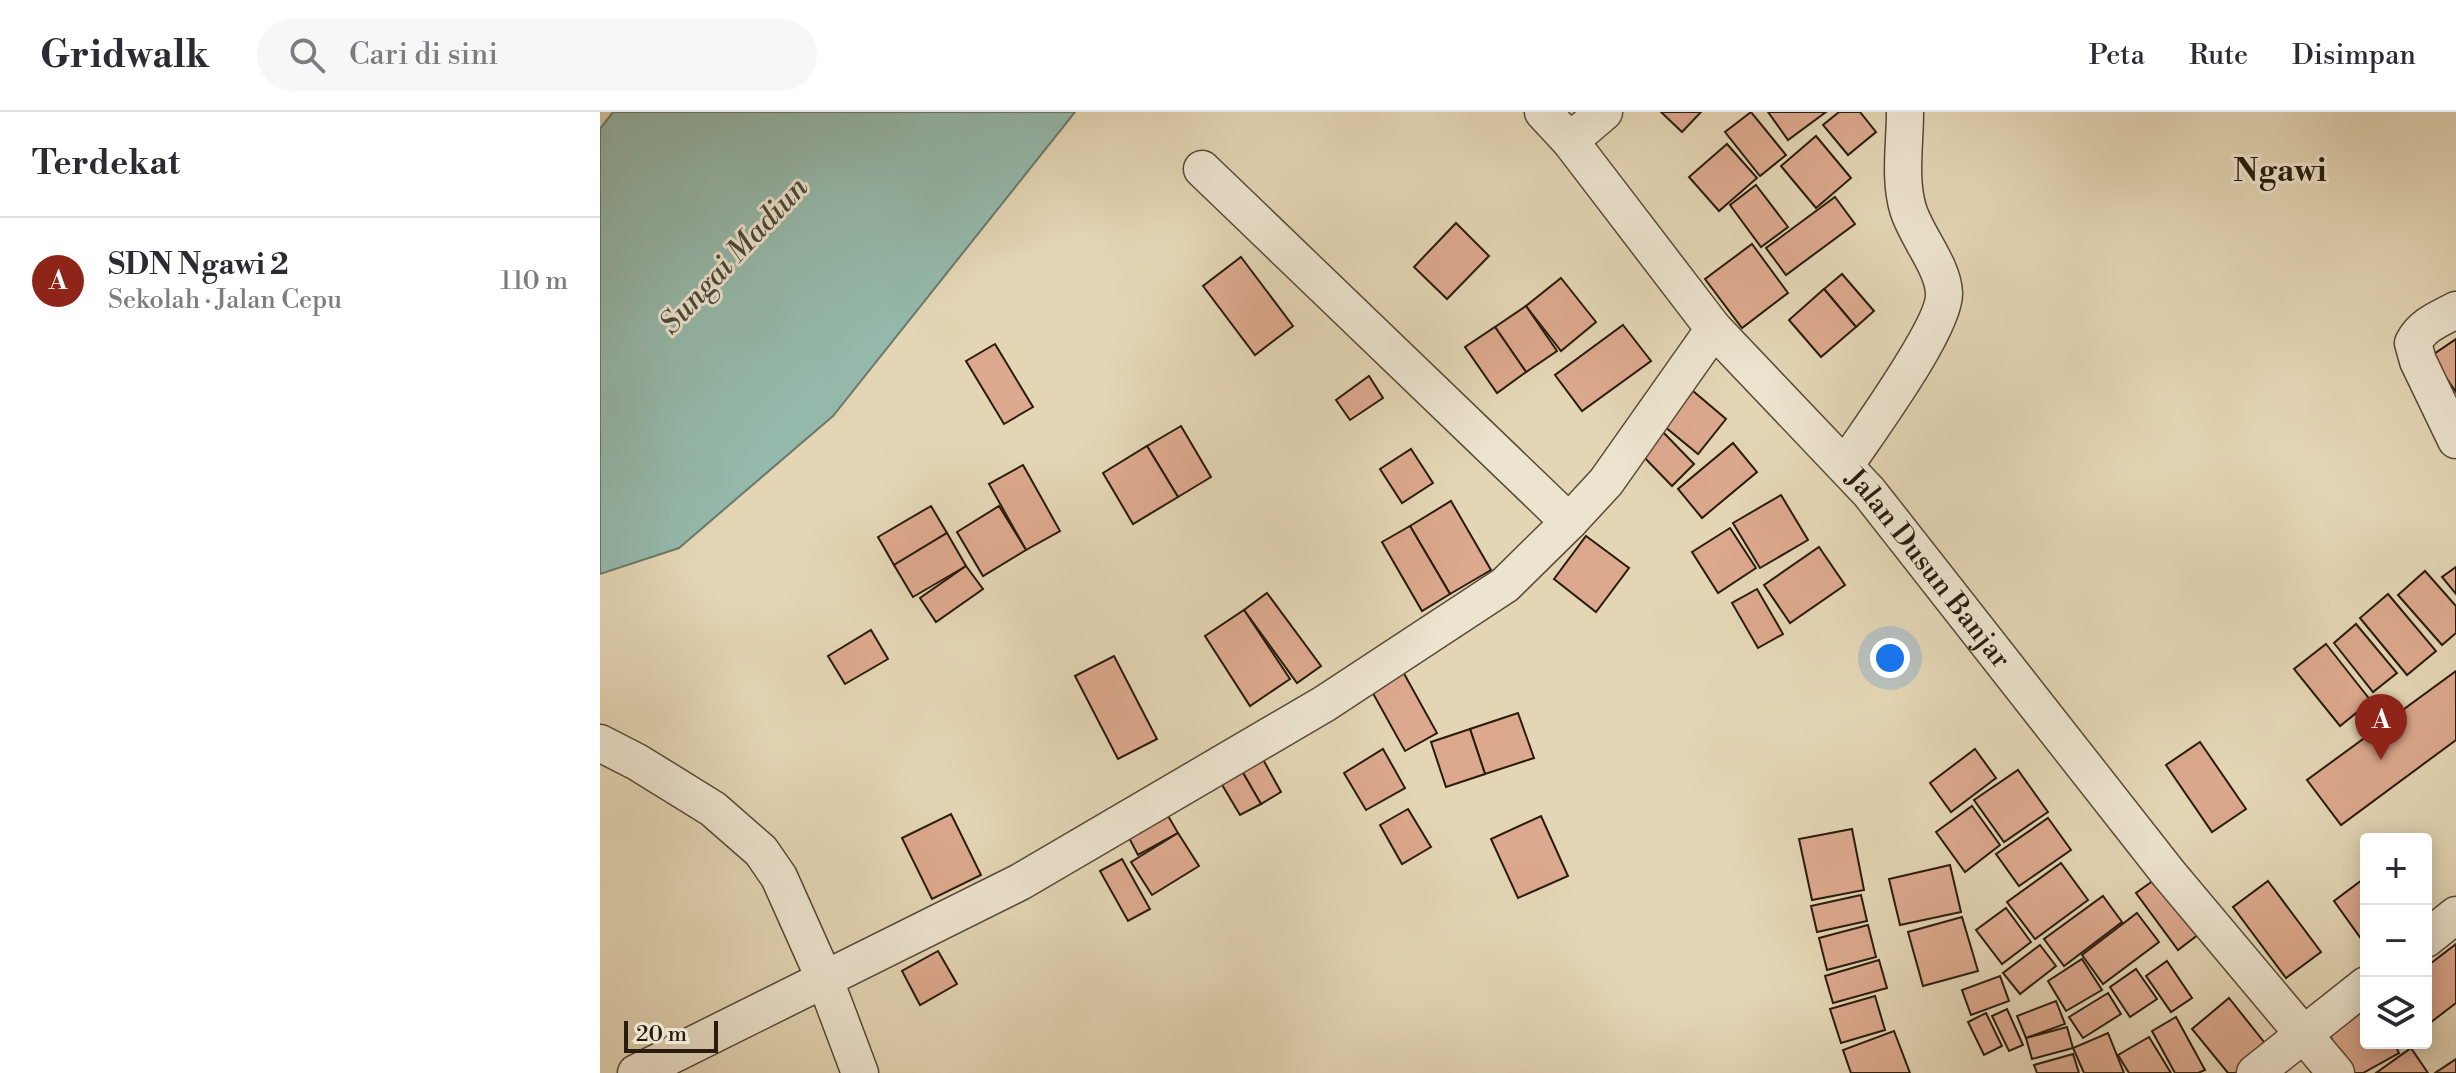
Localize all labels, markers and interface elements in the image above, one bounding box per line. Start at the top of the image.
search box [257,19,817,91]
text: Gridwalk [40,32,209,79]
icon: search [285,33,329,77]
text: Cari di sini [349,36,498,74]
text: Peta [2089,38,2145,73]
text: Rute [2189,38,2248,73]
text: Disimpan [2292,38,2416,73]
text: Terdekat [32,143,180,185]
district label: Ngawi [2233,151,2327,191]
water label: Sungai Madiun [652,169,817,343]
text: SDN Ngawi 2 [108,246,289,284]
text: A [49,265,67,297]
text: 110 m [500,265,568,297]
text: Sekolah · Jalan Cepu [108,284,342,316]
street label: Jalan Dusun Banjar [1838,460,2018,675]
your location [1870,638,1910,678]
pin: A [2355,694,2407,760]
map controls [2360,833,2432,1049]
button: + [2360,833,2432,905]
button: − [2360,905,2432,977]
button: layers [2360,977,2432,1049]
scale bar [624,1017,718,1053]
text: 20 m [636,1021,687,1048]

